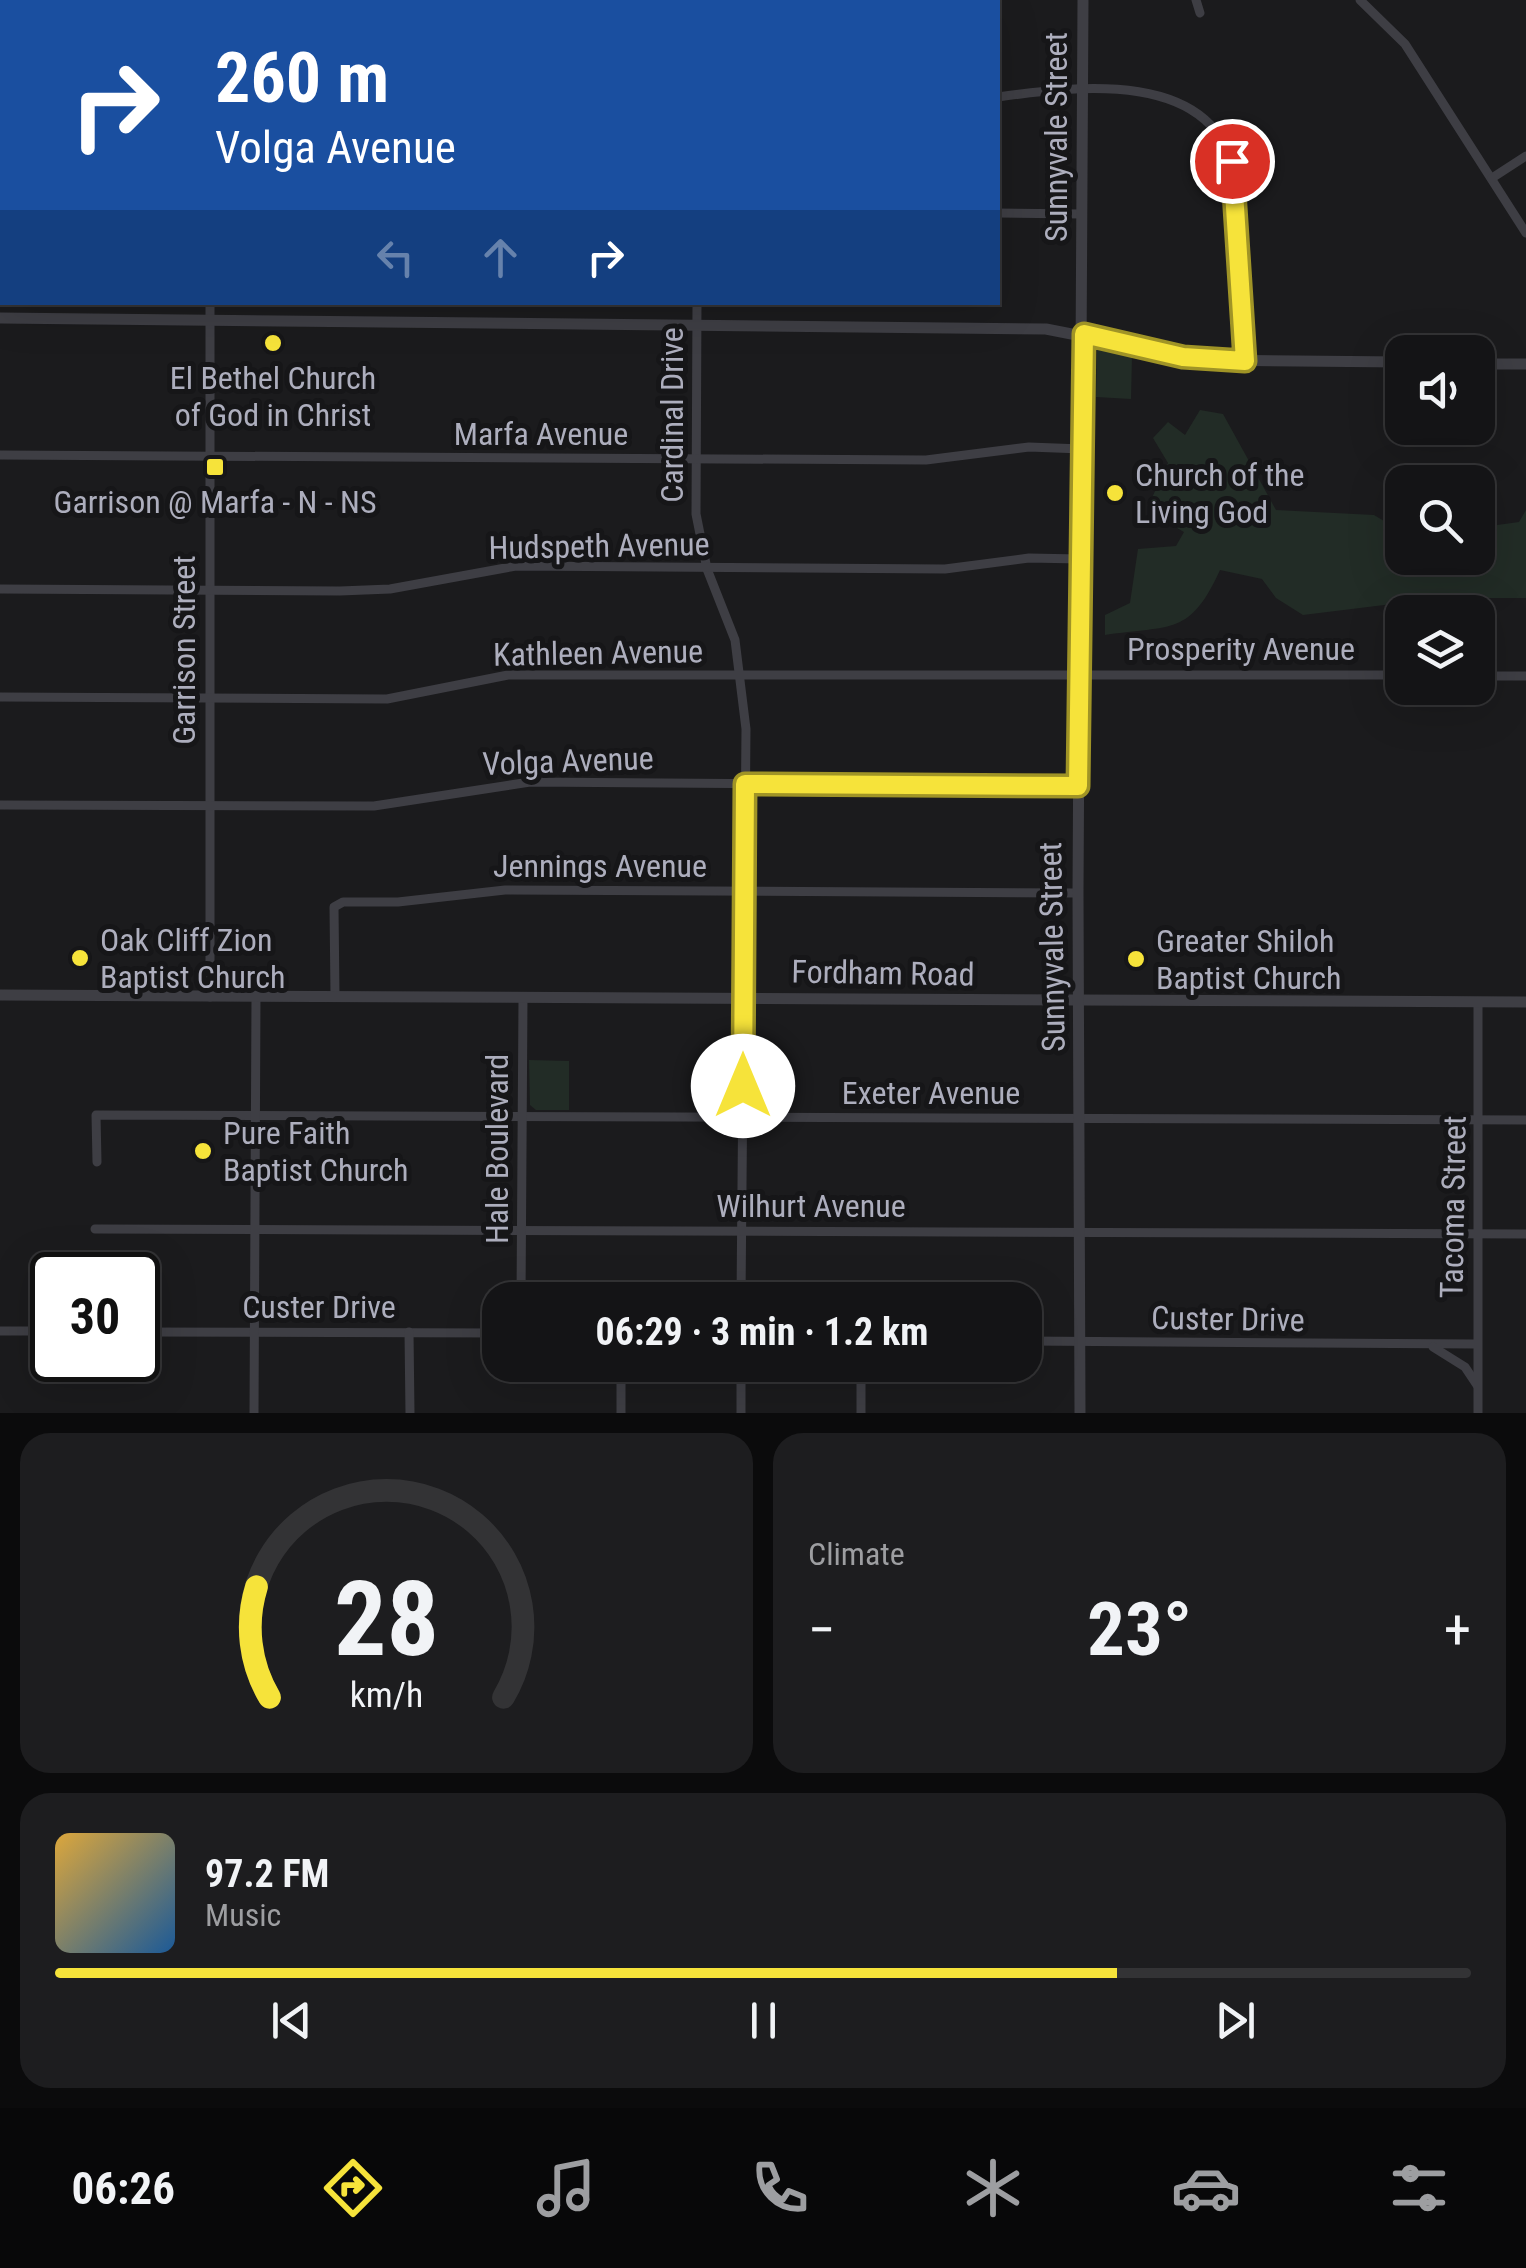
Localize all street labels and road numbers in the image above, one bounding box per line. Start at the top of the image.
street label: Sunnyvale Street [1037,32,1075,242]
street label: Cardinal Drive [653,327,691,503]
street label: Marfa Avenue [454,415,628,453]
street label: Hudspeth Avenue [488,525,710,567]
street label: Garrison Street [165,555,203,745]
street label: Prosperity Avenue [1127,630,1355,668]
street label: Kathleen Avenue [493,632,703,674]
street label: Volga Avenue [482,739,654,783]
street label: Sunnyvale Street [1031,842,1073,1052]
street label: Jennings Avenue [493,847,707,885]
street label: Fordham Road [791,952,975,994]
street label: Hale Boulevard [478,1054,516,1244]
street label: Exeter Avenue [842,1074,1020,1112]
street label: Tacoma Street [1432,1115,1474,1299]
street label: Wilhurt Avenue [716,1187,906,1225]
street label: Custer Drive [242,1288,396,1326]
street label: Custer Drive [1151,1299,1305,1339]

